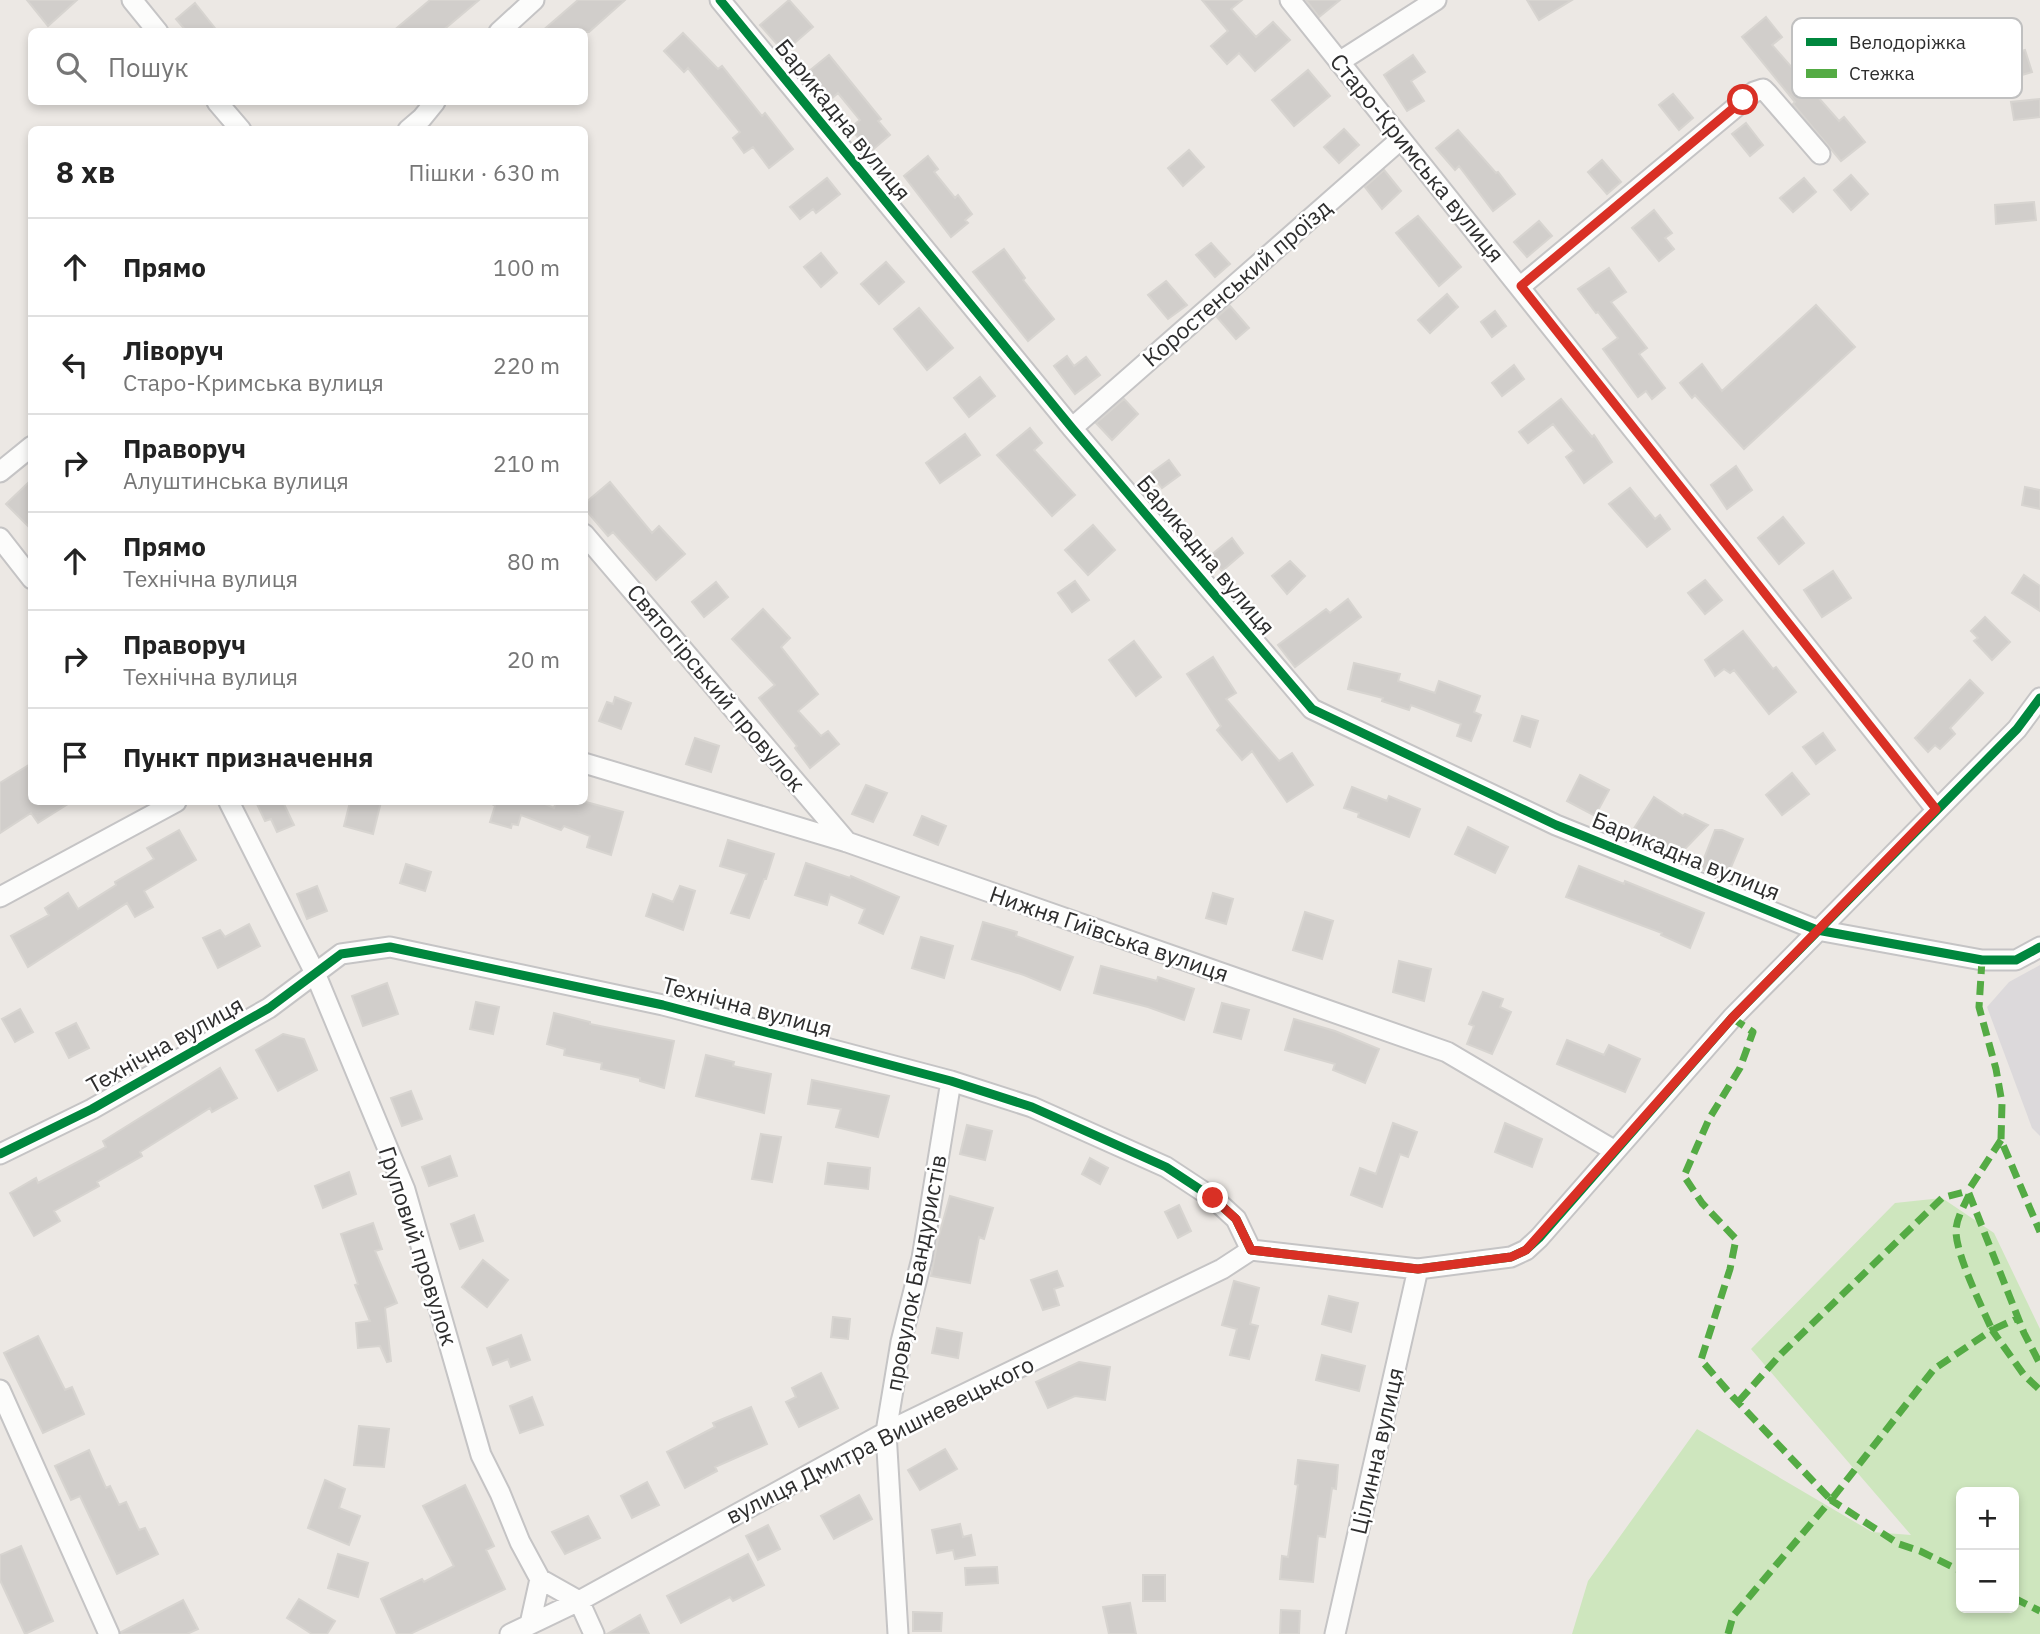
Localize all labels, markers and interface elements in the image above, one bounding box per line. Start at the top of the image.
legend [1792,18,2022,98]
search box [28,28,588,105]
text: Велодоріжка [1849,30,1966,54]
street label: Барикадна вулиця [769,32,918,207]
street label: Старо-Кримська вулиця [1324,47,1512,268]
icon: search [52,48,90,86]
text: Пошук [108,50,189,84]
text: Стежка [1849,61,1915,85]
route start [1727,84,1758,115]
text: 8 хв [56,152,115,191]
text: Пішки · 630 m [409,157,560,187]
street label: Коростенський проїзд [1135,192,1337,373]
icon: ahead [56,248,94,286]
text: Прямо [123,250,206,284]
text: 100 m [493,252,560,282]
text: Ліворуч [123,333,224,367]
icon: left [56,346,94,384]
text: 220 m [493,350,560,380]
text: Старо-Кримська вулиця [123,367,384,397]
text: Праворуч [123,431,246,465]
icon: right [56,444,94,482]
text: 210 m [493,448,560,478]
text: Алуштинська вулиця [123,465,349,495]
street label: Барикадна вулиця [1131,468,1283,641]
text: Прямо [123,529,206,563]
icon: ahead [56,542,94,580]
text: 80 m [507,546,560,576]
text: Технічна вулиця [123,563,298,593]
street label: Святогірський провулок [621,577,813,797]
text: Праворуч [123,627,246,661]
icon: right [56,640,94,678]
text: 20 m [507,644,560,674]
text: Технічна вулиця [123,661,298,691]
icon: arrive [56,738,94,776]
text: Пункт призначення [123,740,373,774]
street label: Барикадна вулиця [1588,804,1785,907]
street label: Нижня Гиївська вулиця [986,878,1233,988]
street label: Технічна вулиця [659,969,836,1043]
street label: Технічна вулиця [81,989,248,1100]
street label: Груповий провулок [373,1142,465,1349]
street label: провулок Бандуристів [877,1152,953,1394]
route end [1197,1182,1228,1213]
street label: вулиця Дмитра Вишневецького [720,1348,1039,1530]
street label: Цілинна вулиця [1342,1364,1410,1537]
map controls [1956,1487,2019,1613]
button: + [1956,1487,2019,1550]
button: − [1956,1550,2019,1613]

